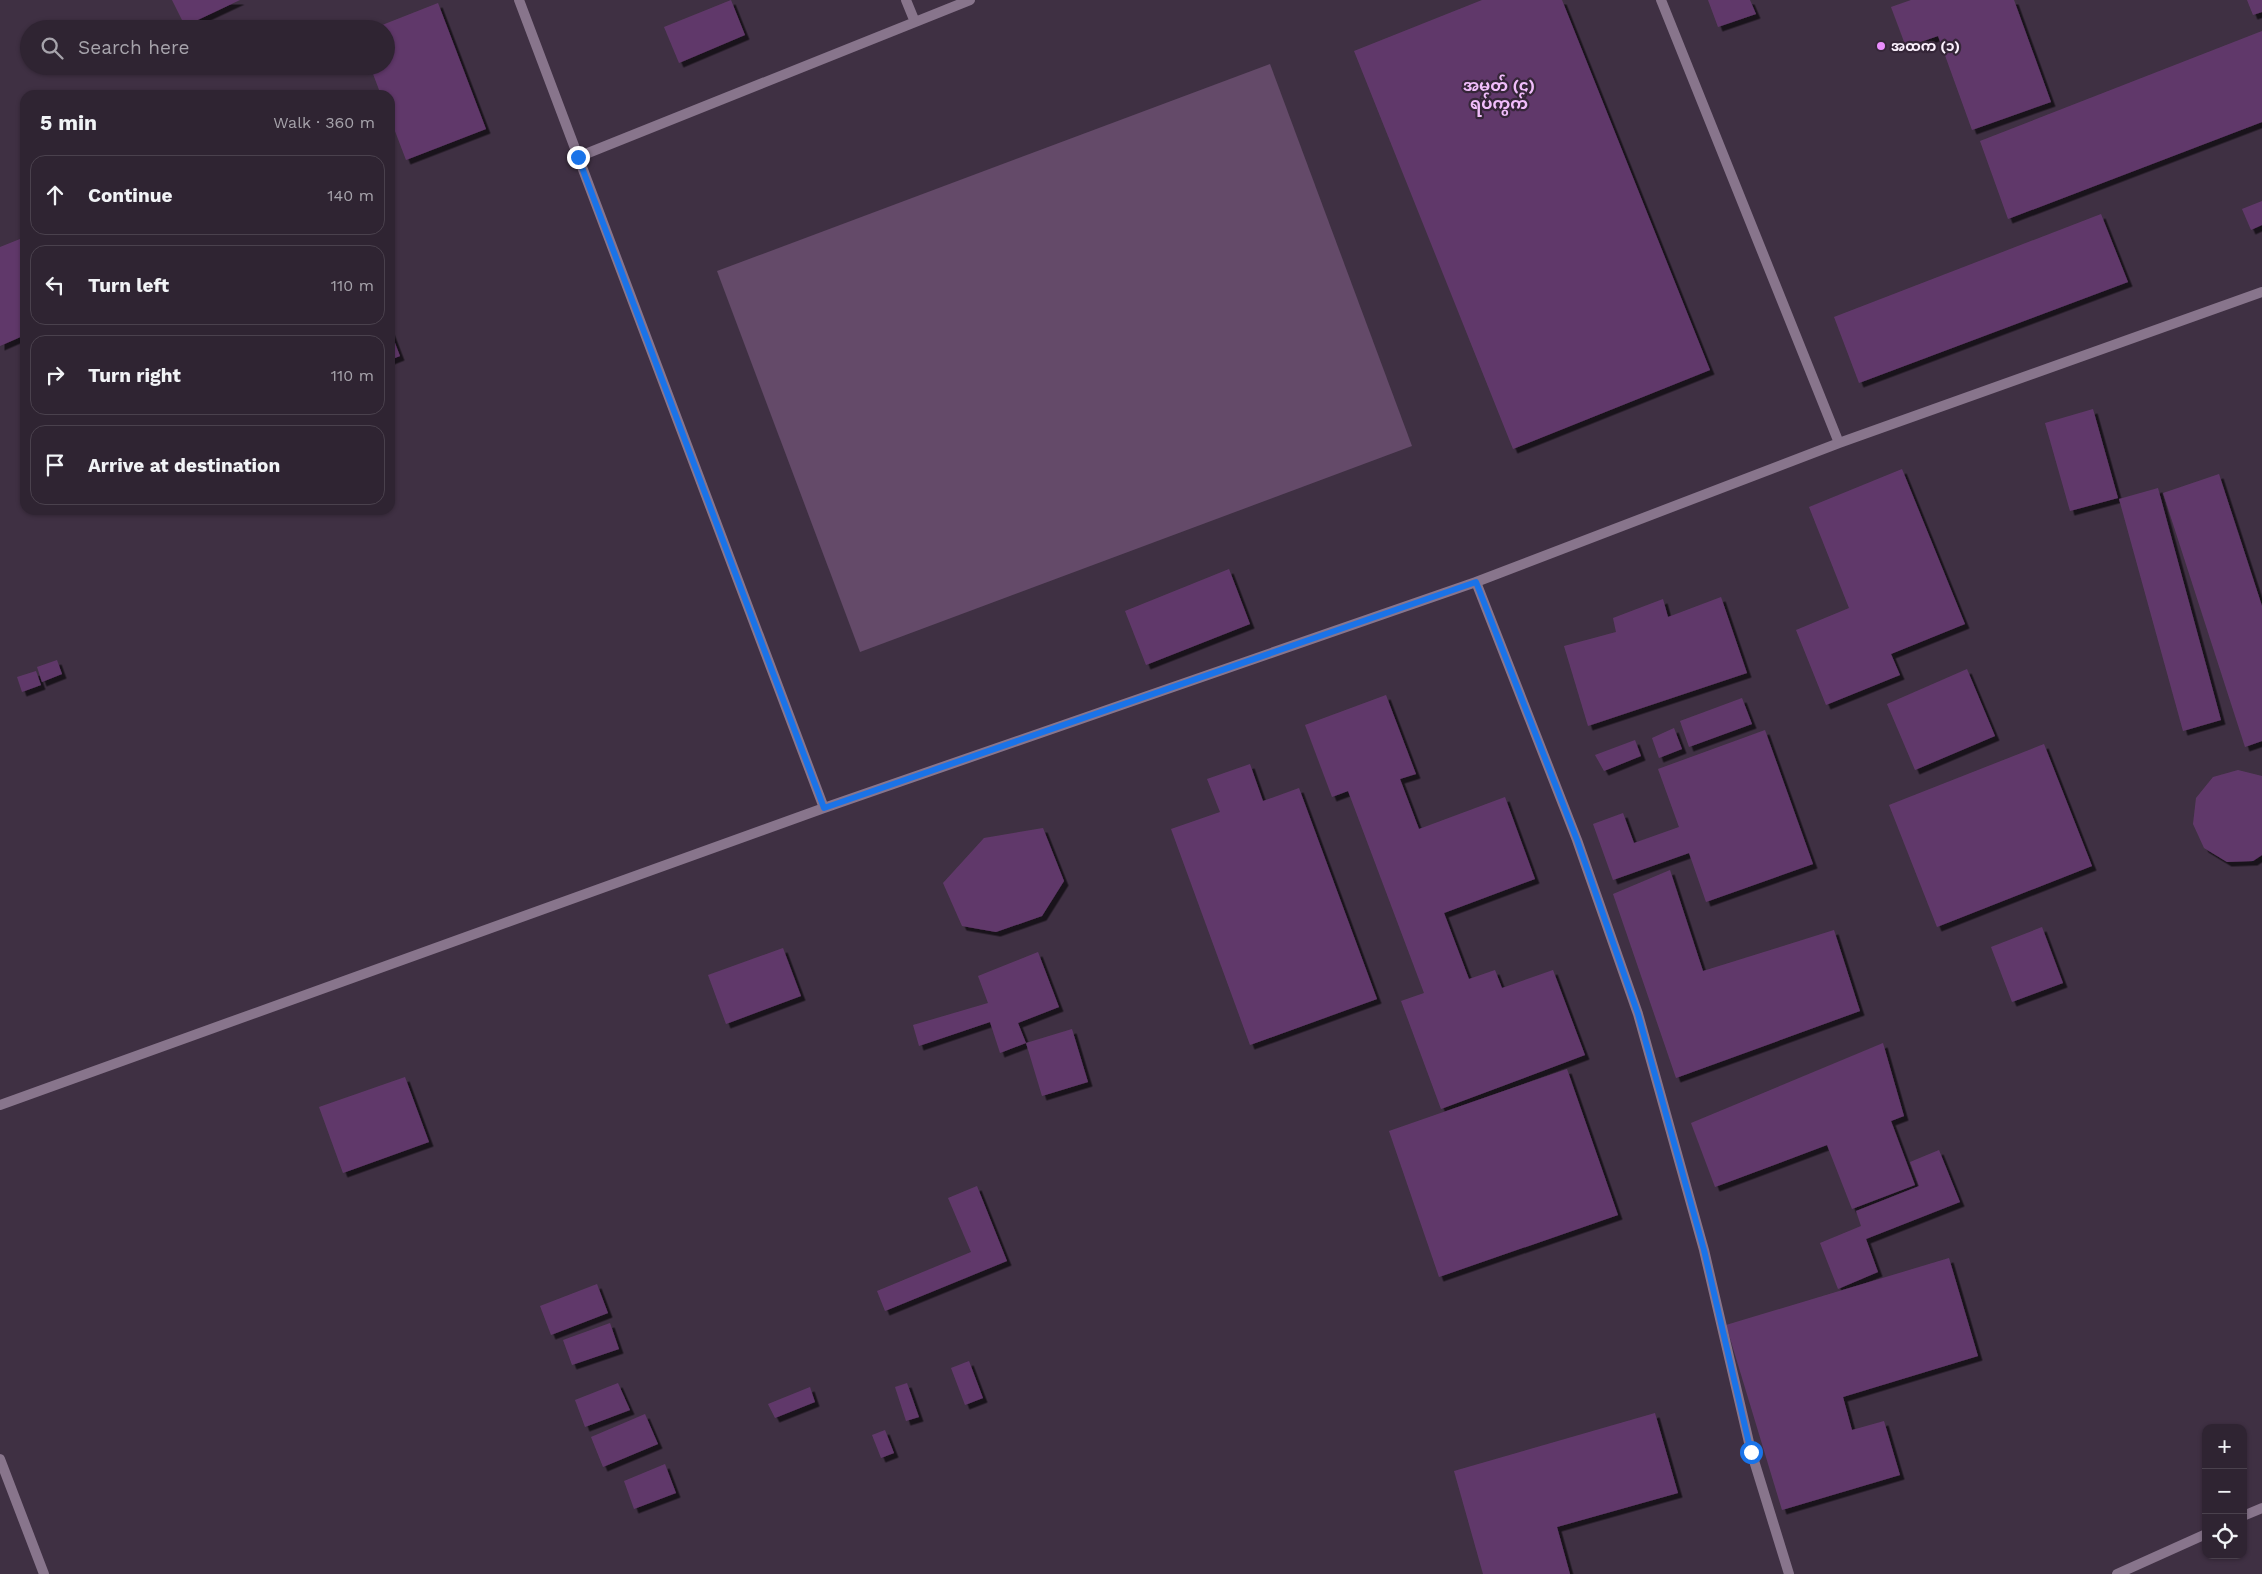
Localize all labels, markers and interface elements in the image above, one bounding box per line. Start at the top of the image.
search box [20,20,395,75]
icon: search [38,34,66,62]
text: Search here [78,36,189,59]
place label: အထက (၁) [1891,38,1960,54]
marker: အထက (၁) [1875,40,1887,52]
district label: အမှတ် (၄) ရပ်ကွက် [1463,74,1535,117]
text: 5 min [40,110,97,135]
text: Walk · 360 m [273,113,375,132]
route end [567,146,590,169]
icon: ahead [41,181,69,209]
text: Continue [88,184,172,207]
text: 140 m [327,186,374,205]
icon: left [41,271,69,299]
text: Turn left [88,274,169,297]
text: 110 m [331,276,374,295]
icon: right [41,361,69,389]
text: Turn right [88,364,181,387]
text: 110 m [331,366,374,385]
icon: arrive [41,451,69,479]
text: Arrive at destination [88,454,280,477]
map controls [2202,1424,2247,1559]
button: + [2202,1424,2247,1469]
route start [1740,1441,1763,1464]
button: − [2202,1469,2247,1514]
button: locate [2202,1514,2247,1559]

